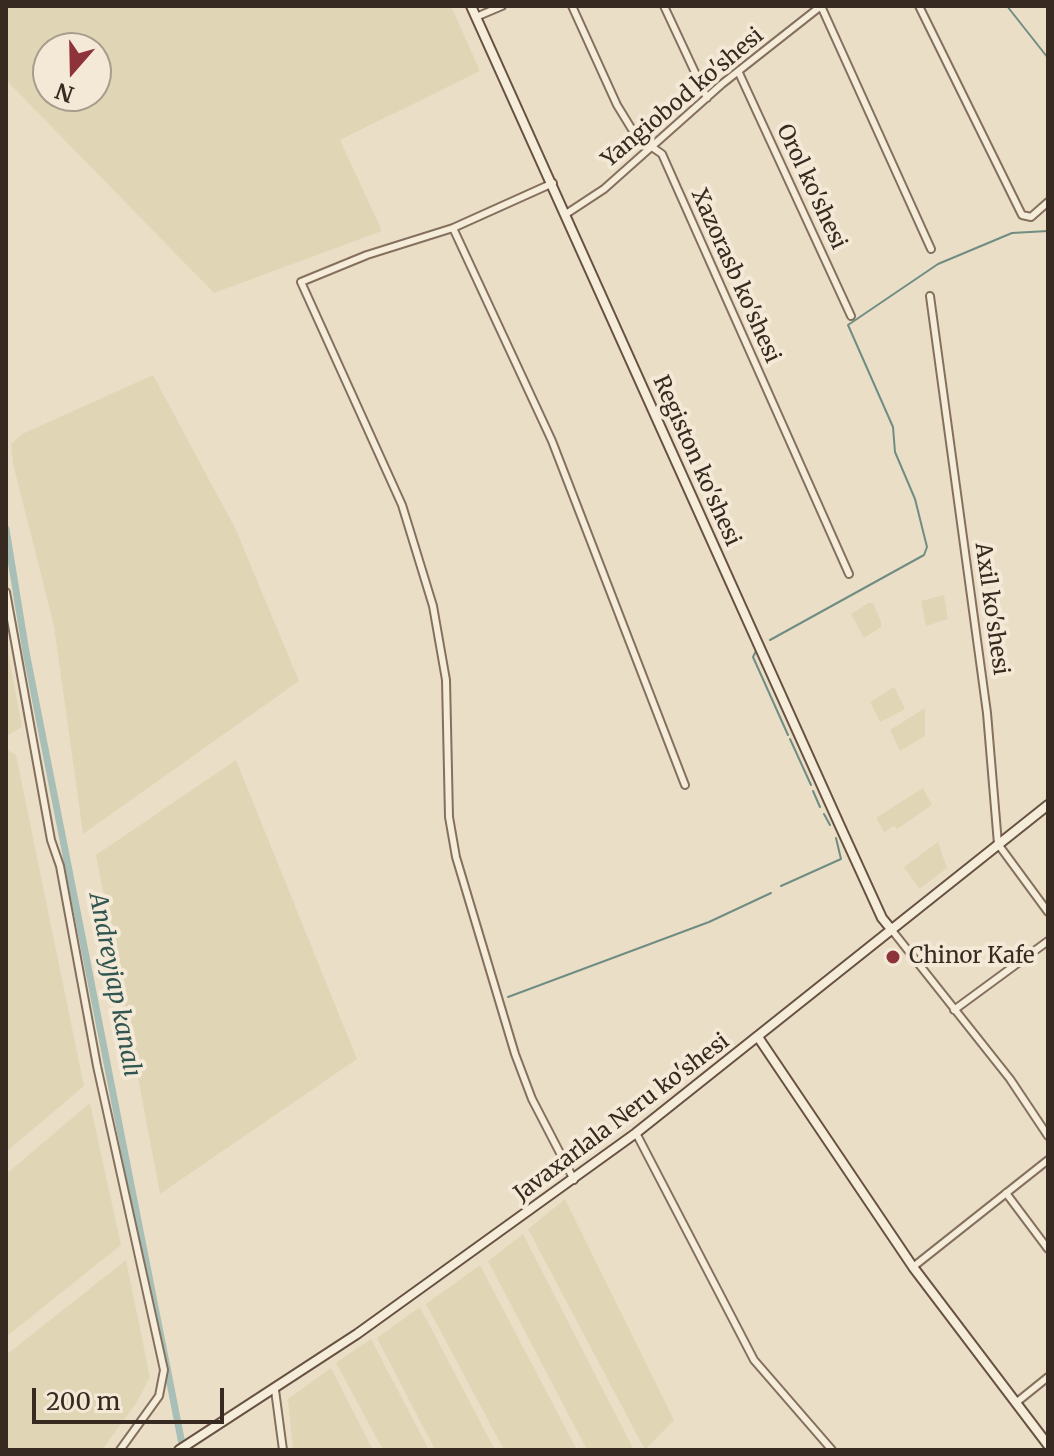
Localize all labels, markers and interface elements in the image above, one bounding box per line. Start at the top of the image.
street label: Yangiobod ko'shesi [597,23,769,173]
north arrow [32,32,112,112]
text: N [52,77,77,109]
street label: Orol ko'shesi [771,120,851,254]
street label: Xazorasb ko'shesi [685,185,785,367]
street label: Registon ko'shesi [647,372,745,550]
street label: Axil ko'shesi [969,541,1013,677]
water label: Andreyjap kanalı [82,890,146,1080]
place label: Chinor Kafe [909,944,1035,970]
marker: Chinor Kafe [884,948,902,966]
street label: Javaxarlala Neru ko'shesi [509,1028,735,1208]
scale bar [36,1372,228,1422]
text: 200 m [46,1386,120,1417]

